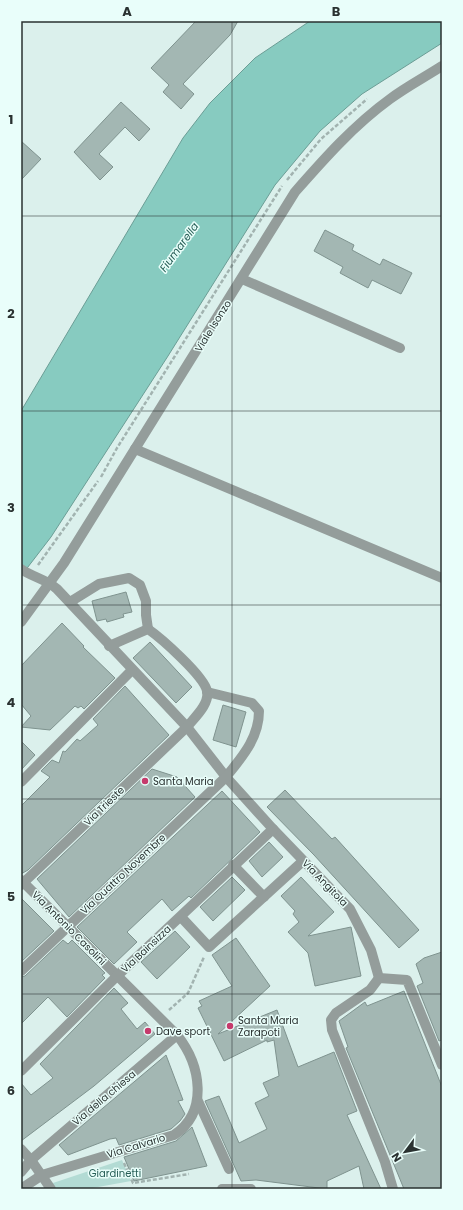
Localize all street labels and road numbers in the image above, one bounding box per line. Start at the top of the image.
street label: Viale Isonzo [191,297,235,355]
street label: Via Trieste [80,783,128,829]
street label: Via Quattro Novembre [77,830,169,918]
street label: Via Angitola [299,856,351,910]
street label: Via Antonio Casolini [28,887,110,969]
street label: Via Bainsizza [117,922,175,976]
street label: Via della chiesa [69,1067,139,1129]
street label: Via Calvario [105,1130,167,1162]

